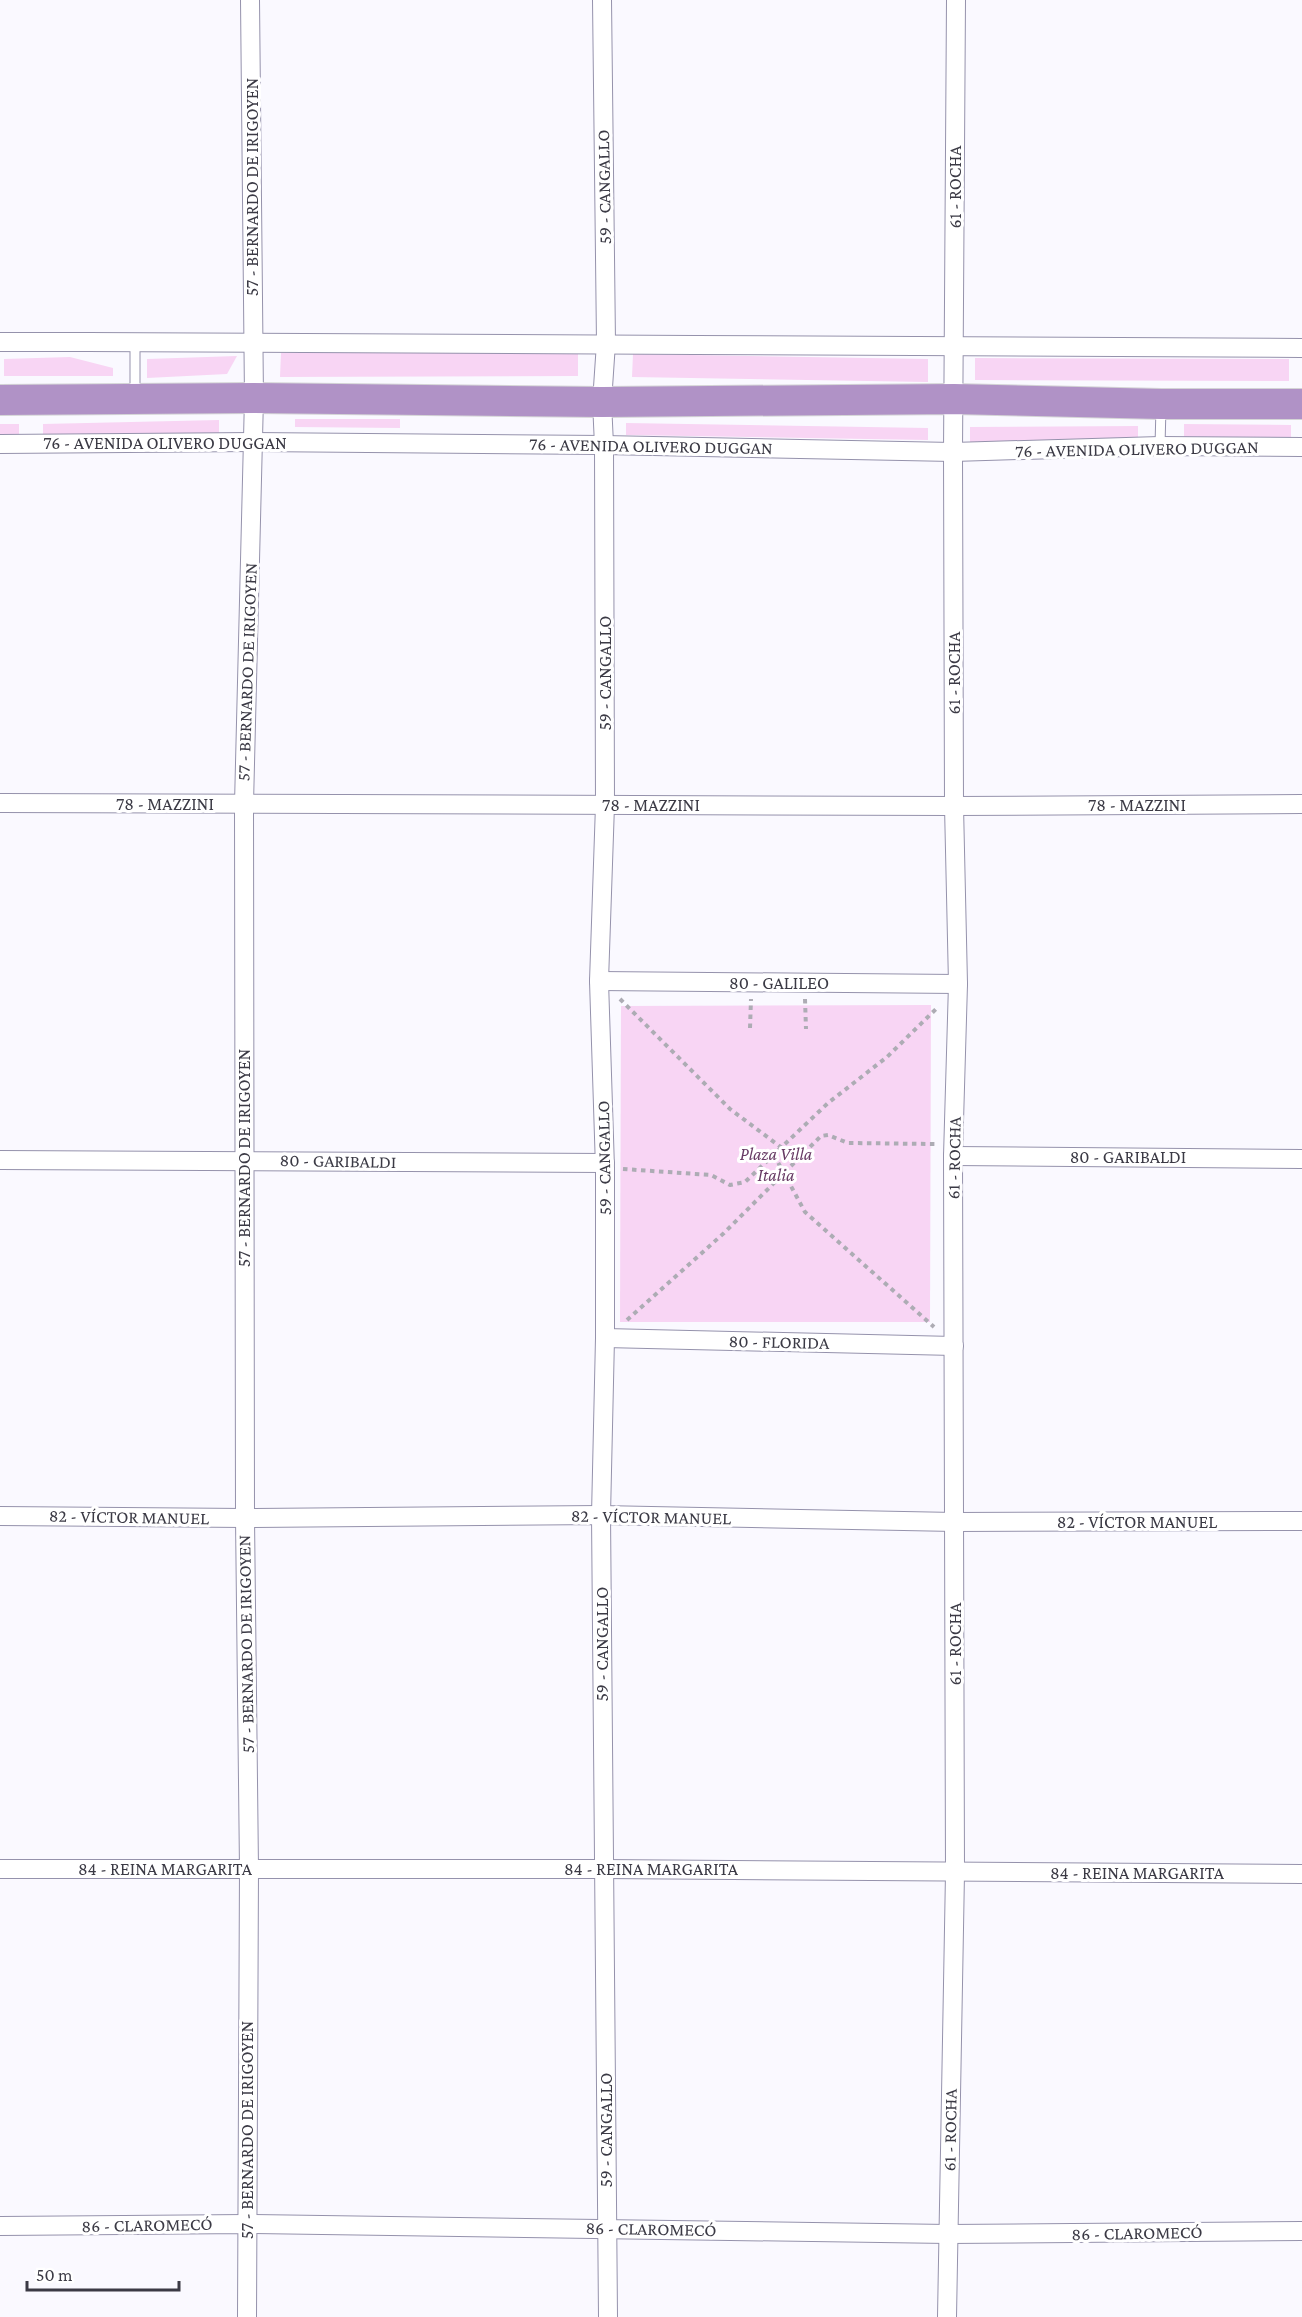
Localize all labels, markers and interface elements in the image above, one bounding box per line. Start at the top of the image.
street label: 57 - BERNARDO DE IRIGOYEN [242,78,262,296]
street label: 59 - CANGALLO [593,129,615,245]
street label: 61 - ROCHA [945,145,965,228]
street label: 76 - AVENIDA OLIVERO DUGGAN [43,433,287,453]
street label: 76 - AVENIDA OLIVERO DUGGAN [529,434,773,458]
street label: 76 - AVENIDA OLIVERO DUGGAN [1015,437,1259,461]
street label: 57 - BERNARDO DE IRIGOYEN [233,562,261,782]
street label: 59 - CANGALLO [595,616,615,730]
street label: 61 - ROCHA [944,631,964,714]
street label: 78 - MAZZINI [116,794,214,814]
street label: 78 - MAZZINI [602,795,700,815]
street label: 78 - MAZZINI [1088,795,1186,815]
street label: 80 - GALILEO [729,973,829,993]
street label: 57 - BERNARDO DE IRIGOYEN [234,1049,254,1267]
street label: 59 - CANGALLO [593,1100,615,1216]
street label: 61 - ROCHA [943,1116,965,1200]
park label: Plaza Villa Italia [740,1144,813,1185]
street label: 80 - GARIBALDI [1070,1147,1186,1167]
street label: 80 - GARIBALDI [280,1150,396,1172]
street label: 80 - FLORIDA [729,1331,830,1353]
street label: 82 - VÍCTOR MANUEL [49,1506,209,1528]
street label: 82 - VÍCTOR MANUEL [571,1506,731,1528]
street label: 82 - VÍCTOR MANUEL [1057,1512,1217,1532]
street label: 57 - BERNARDO DE IRIGOYEN [234,1534,258,1753]
street label: 59 - CANGALLO [592,1587,612,1701]
street label: 61 - ROCHA [945,1602,965,1685]
street label: 84 - REINA MARGARITA [78,1859,253,1879]
street label: 84 - REINA MARGARITA [564,1859,739,1879]
street label: 84 - REINA MARGARITA [1050,1863,1225,1883]
street label: 57 - BERNARDO DE IRIGOYEN [237,2021,257,2239]
street label: 59 - CANGALLO [596,2073,616,2187]
street label: 61 - ROCHA [939,2088,961,2172]
street label: 86 - CLAROMECÓ [81,2214,213,2236]
street label: 86 - CLAROMECÓ [585,2218,717,2240]
street label: 86 - CLAROMECÓ [1071,2222,1203,2244]
scale bar [27,2254,178,2292]
text: 50 m [36,2265,73,2285]

